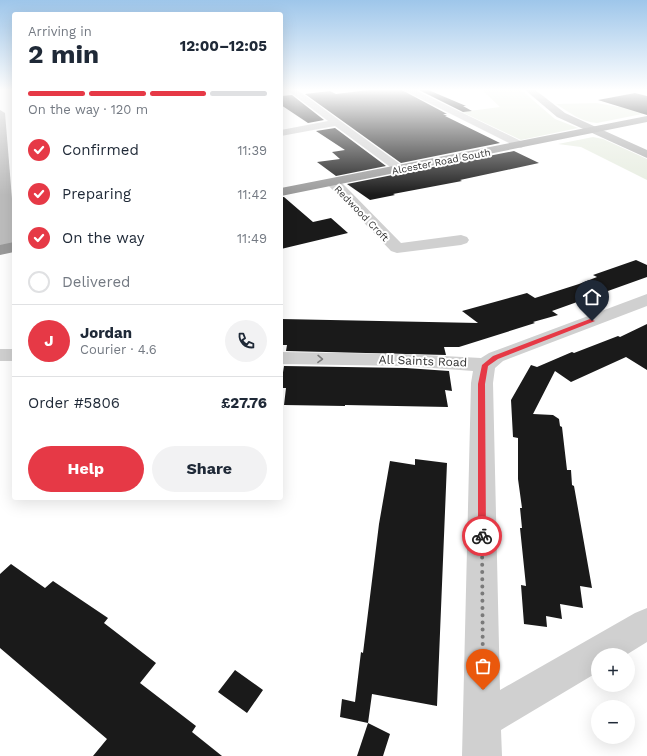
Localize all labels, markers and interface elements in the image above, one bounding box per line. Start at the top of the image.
text: Arriving in [28,24,92,39]
text: 12:00–12:05 [180,37,267,55]
text: 2 min [28,39,99,69]
text: On the way · 120 m [28,102,148,117]
icon: check [28,139,50,161]
text: Confirmed [62,141,139,159]
text: 11:39 [237,143,267,158]
street label: Alcester Road South [391,147,491,176]
icon: check [28,183,50,205]
street label: Redwood Croft [332,183,391,244]
text: Preparing [62,185,131,203]
text: 11:42 [237,187,267,202]
icon: check [28,227,50,249]
text: On the way [62,229,144,247]
text: 11:49 [237,231,267,246]
text: Delivered [62,273,130,291]
pin [575,280,609,321]
icon: home [581,286,603,308]
button: phone [225,320,267,362]
text: Jordan [80,324,132,342]
text: J [44,332,54,350]
text: Courier · 4.6 [80,342,157,357]
street label: All Saints Road [378,352,468,370]
one-way arrow [317,355,323,363]
text: Order #5806 [28,394,120,412]
text: £27.76 [221,394,267,412]
button: Help [28,446,144,492]
button: Share [152,446,267,492]
courier [462,516,502,556]
icon: bike [471,525,493,547]
map controls [591,648,635,744]
button: + [591,648,635,692]
pin [466,649,500,690]
icon: bag [472,655,494,677]
button: − [591,700,635,744]

